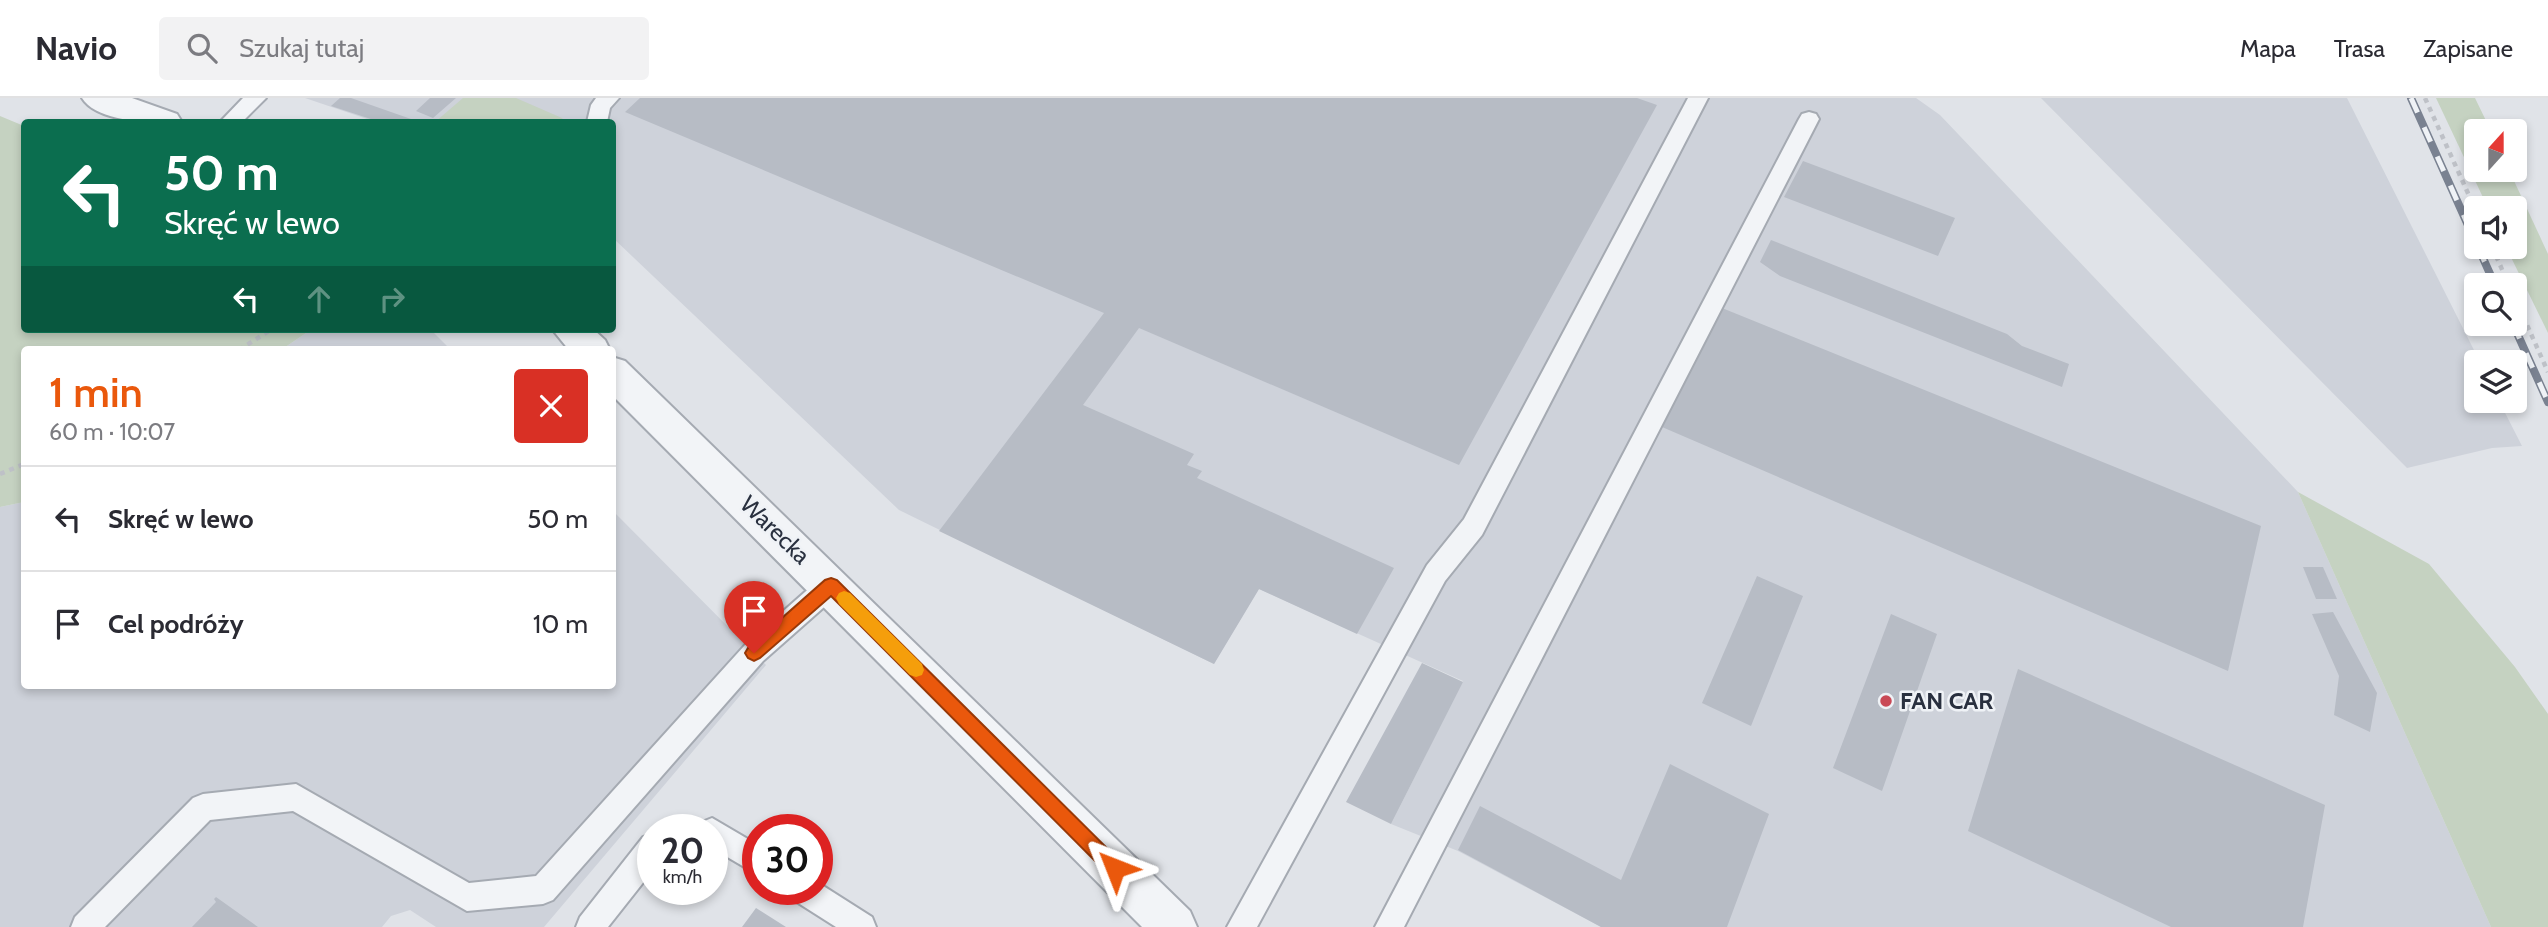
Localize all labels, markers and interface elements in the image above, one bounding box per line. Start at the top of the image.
search box [159,17,649,80]
text: Navio [35,28,117,68]
icon: search [183,29,221,67]
text: Szukaj tutaj [239,32,364,64]
text: Mapa [2240,34,2296,63]
text: Trasa [2334,34,2385,63]
text: Zapisane [2423,34,2513,63]
north arrow [2464,119,2527,182]
map controls [2464,119,2527,413]
text: 50 m [164,143,279,202]
icon: left [49,147,140,238]
button: sound [2464,196,2527,259]
text: Skręć w lewo [164,203,340,242]
button: search [2464,273,2527,336]
icon: left [227,280,265,318]
icon: ahead [300,280,338,318]
icon: right [373,280,411,318]
button: layers [2464,350,2527,413]
text: 1 min [49,366,143,418]
button: close [514,369,588,443]
text: 60 m · 10:07 [49,418,175,446]
street label: Warecka [734,489,817,570]
icon: left [49,500,87,538]
text: Skręć w lewo [108,503,254,535]
text: 50 m [527,503,588,535]
pin [724,581,784,653]
icon: arrive [735,592,773,630]
icon: arrive [49,605,87,643]
text: Cel podróży [108,608,244,640]
text: 10 m [533,608,588,640]
place label: FAN CAR [1900,686,1993,715]
marker: FAN CAR [1878,693,1894,709]
speed limit sign: 30 [742,814,833,905]
text: 20 [661,829,704,872]
position arrow [1078,831,1152,905]
text: km/h [663,866,702,888]

